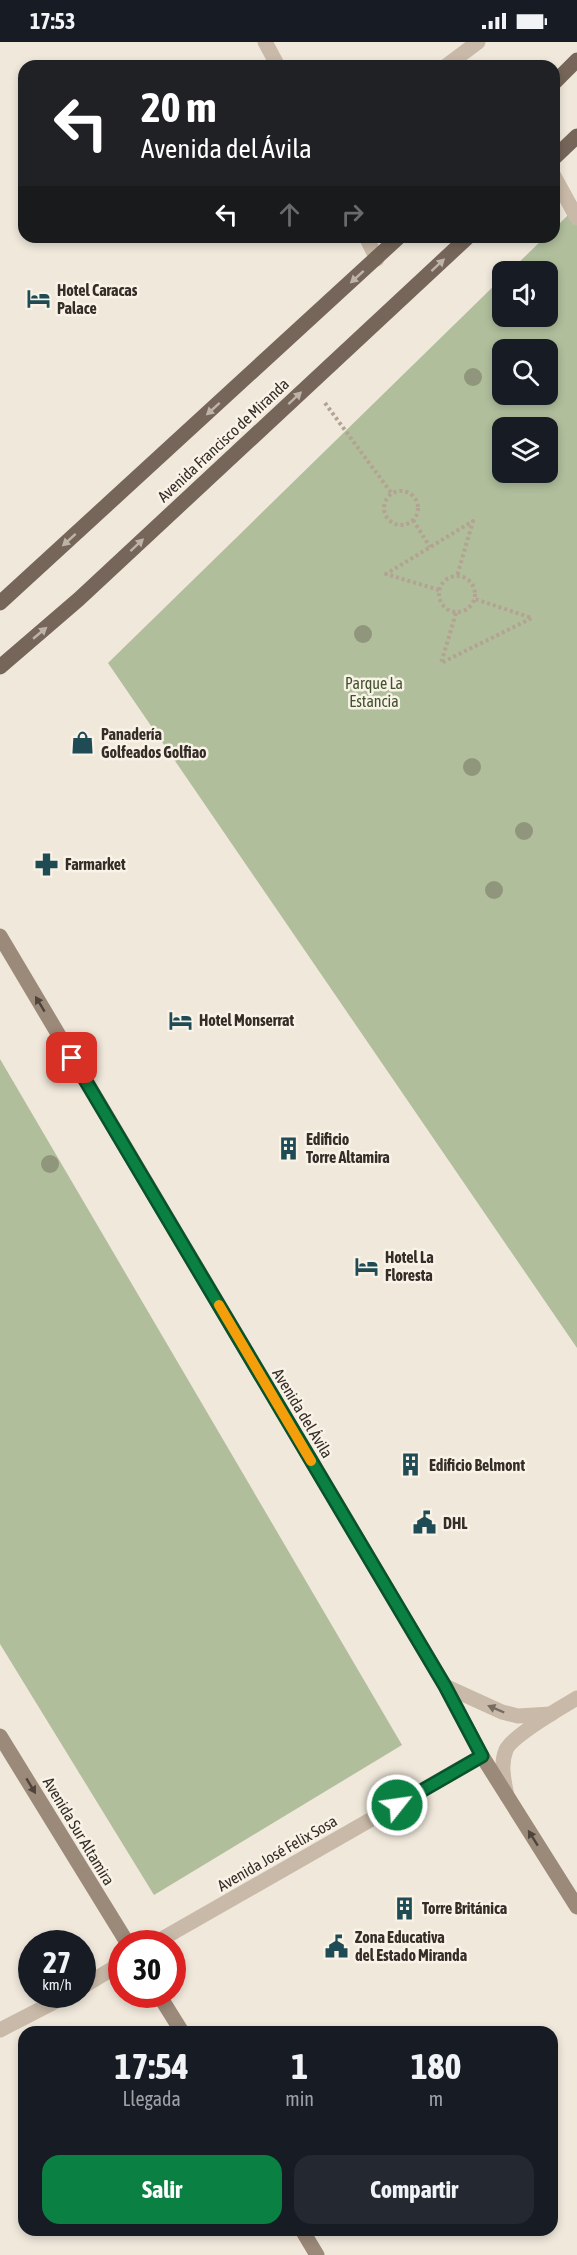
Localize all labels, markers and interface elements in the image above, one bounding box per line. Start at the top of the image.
text: 17:53 [30,8,75,34]
text: 20 m [141,83,216,131]
icon: left [42,84,120,162]
text: Avenida del Ávila [141,133,312,164]
icon: left [210,198,243,231]
icon: ahead [273,198,306,231]
icon: right [336,198,369,231]
one-way arrow [431,258,446,272]
map controls [492,261,558,483]
button: sound [492,261,558,327]
one-way arrow [350,270,364,284]
place label: Hotel Caracas Palace [57,281,138,317]
hotel icon: Hotel Caracas Palace [26,286,52,312]
button: search [492,339,558,405]
street label: Avenida Francisco de Miranda [154,374,292,506]
one-way arrow [288,391,303,405]
one-way arrow [206,402,221,415]
button: layers [492,417,558,483]
one-way arrow [62,533,76,547]
one-way arrow [130,538,145,552]
one-way arrow [32,627,47,640]
park label: Parque La Estancia [345,674,403,710]
place label: Panadería Golfeados Golfiao [101,725,207,761]
shop icon: Panadería Golfeados Golfiao [70,730,96,756]
pharmacy icon: Farmarket [34,851,60,877]
place label: Farmarket [65,855,126,873]
one-way arrow [35,995,45,1012]
hotel icon: Hotel Monserrat [168,1007,194,1033]
place label: Hotel Monserrat [199,1011,294,1029]
pin [46,1032,97,1083]
icon: arrive [55,1041,88,1074]
place label: Edificio Torre Altamira [306,1130,390,1166]
building icon: Edificio Torre Altamira [275,1135,301,1161]
place label: Hotel La Floresta [385,1248,434,1284]
hotel icon: Hotel La Floresta [354,1253,380,1279]
street label: Avenida del Ávila [269,1365,337,1461]
building icon: Edificio Belmont [398,1452,424,1478]
place label: Edificio Belmont [429,1456,525,1474]
public building icon: DHL [412,1510,438,1536]
place label: DHL [443,1514,468,1532]
one-way arrow [486,1704,504,1714]
position arrow [365,1773,429,1837]
street label: Avenida Sur Altamira [40,1774,118,1888]
one-way arrow [25,1778,36,1794]
street label: Avenida José Felix Sosa [214,1811,340,1895]
one-way arrow [528,1830,539,1847]
building icon: Torre Británica [391,1895,417,1921]
place label: Torre Británica [422,1899,507,1917]
place label: Zona Educativa del Estado Miranda [355,1928,467,1964]
speed limit sign: 30 [108,1930,186,2008]
public building icon: Zona Educativa del Estado Miranda [324,1933,350,1959]
text: 27 [43,1945,71,1979]
text: km/h [42,1976,72,1993]
text: 17:54 [115,2045,189,2087]
text: 1 [291,2045,308,2087]
text: 180 [411,2045,461,2087]
text: Llegada [123,2087,181,2110]
text: min [285,2087,314,2110]
text: m [429,2087,443,2110]
button: Salir [42,2155,282,2224]
button: Compartir [294,2155,534,2224]

